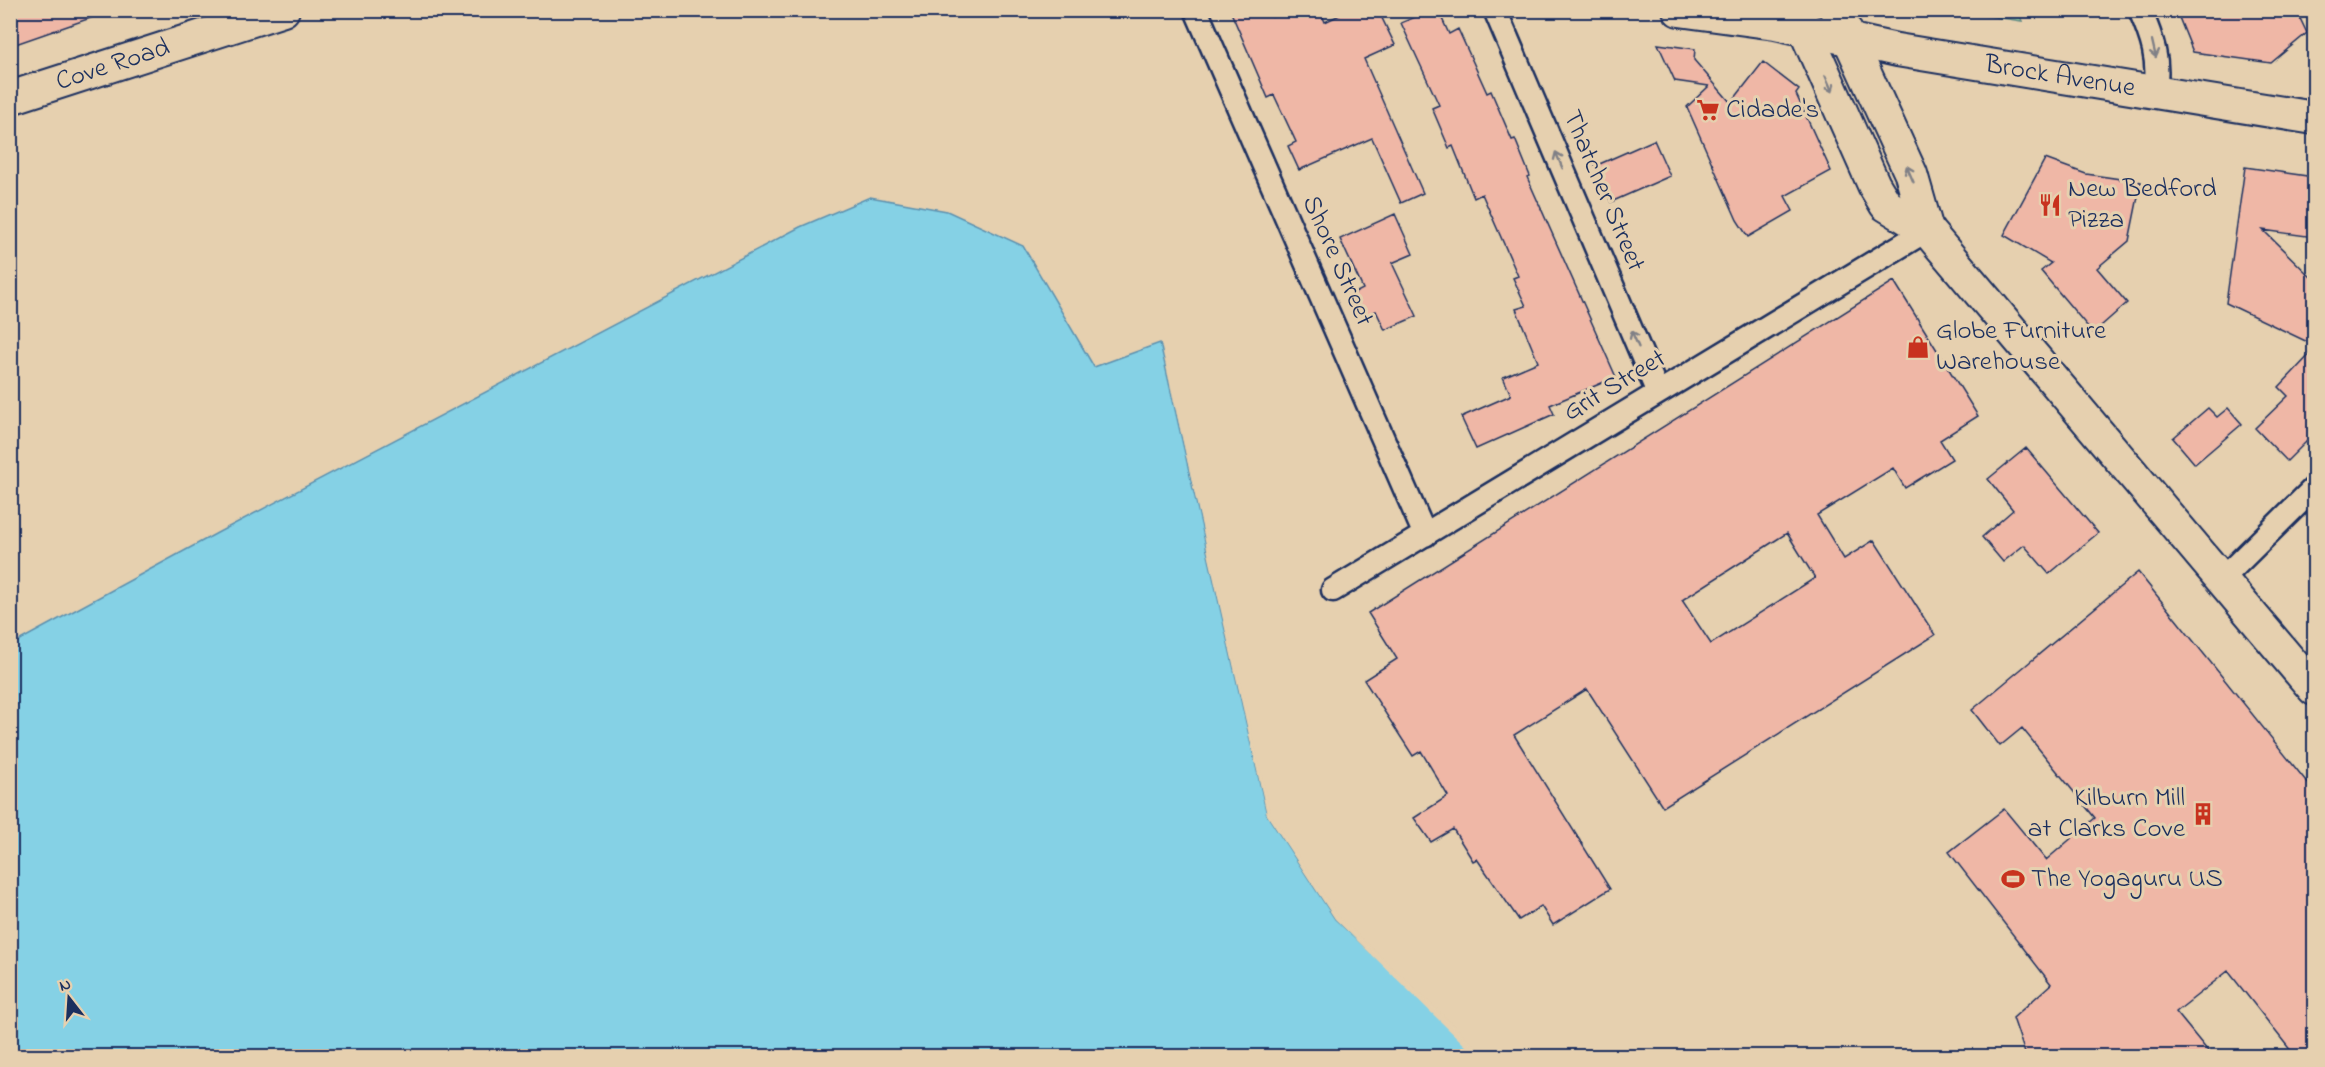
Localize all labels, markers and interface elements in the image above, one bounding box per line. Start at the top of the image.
street label: Cove Road [51,28,175,101]
one-way arrow [2149,39,2161,58]
street label: Brock Avenue [1981,45,2139,108]
one-way arrow [1824,75,1835,93]
place label: Cidade's [1726,91,1819,130]
supermarket icon: Cidade's [1695,97,1721,123]
street label: Thatcher Street [1551,104,1655,278]
one-way arrow [1553,151,1564,169]
one-way arrow [1904,166,1915,184]
place label: New Bedford Pizza [2068,170,2217,240]
street label: Shore Street [1291,189,1383,333]
restaurant icon: New Bedford Pizza [2037,192,2063,218]
place label: Globe Furniture Warehouse [1936,312,2107,382]
one-way arrow [1629,330,1640,348]
shop icon: Globe Furniture Warehouse [1905,334,1931,360]
street label: Grit Street [1556,340,1674,432]
place label: Kilburn Mill at Clarks Cove [2028,779,2186,849]
building icon: Kilburn Mill at Clarks Cove [2190,801,2216,827]
place label: The Yogaguru US [2031,860,2223,899]
sports icon: The Yogaguru US [2000,866,2026,892]
north arrow [39,968,99,1028]
text: N [57,972,74,999]

